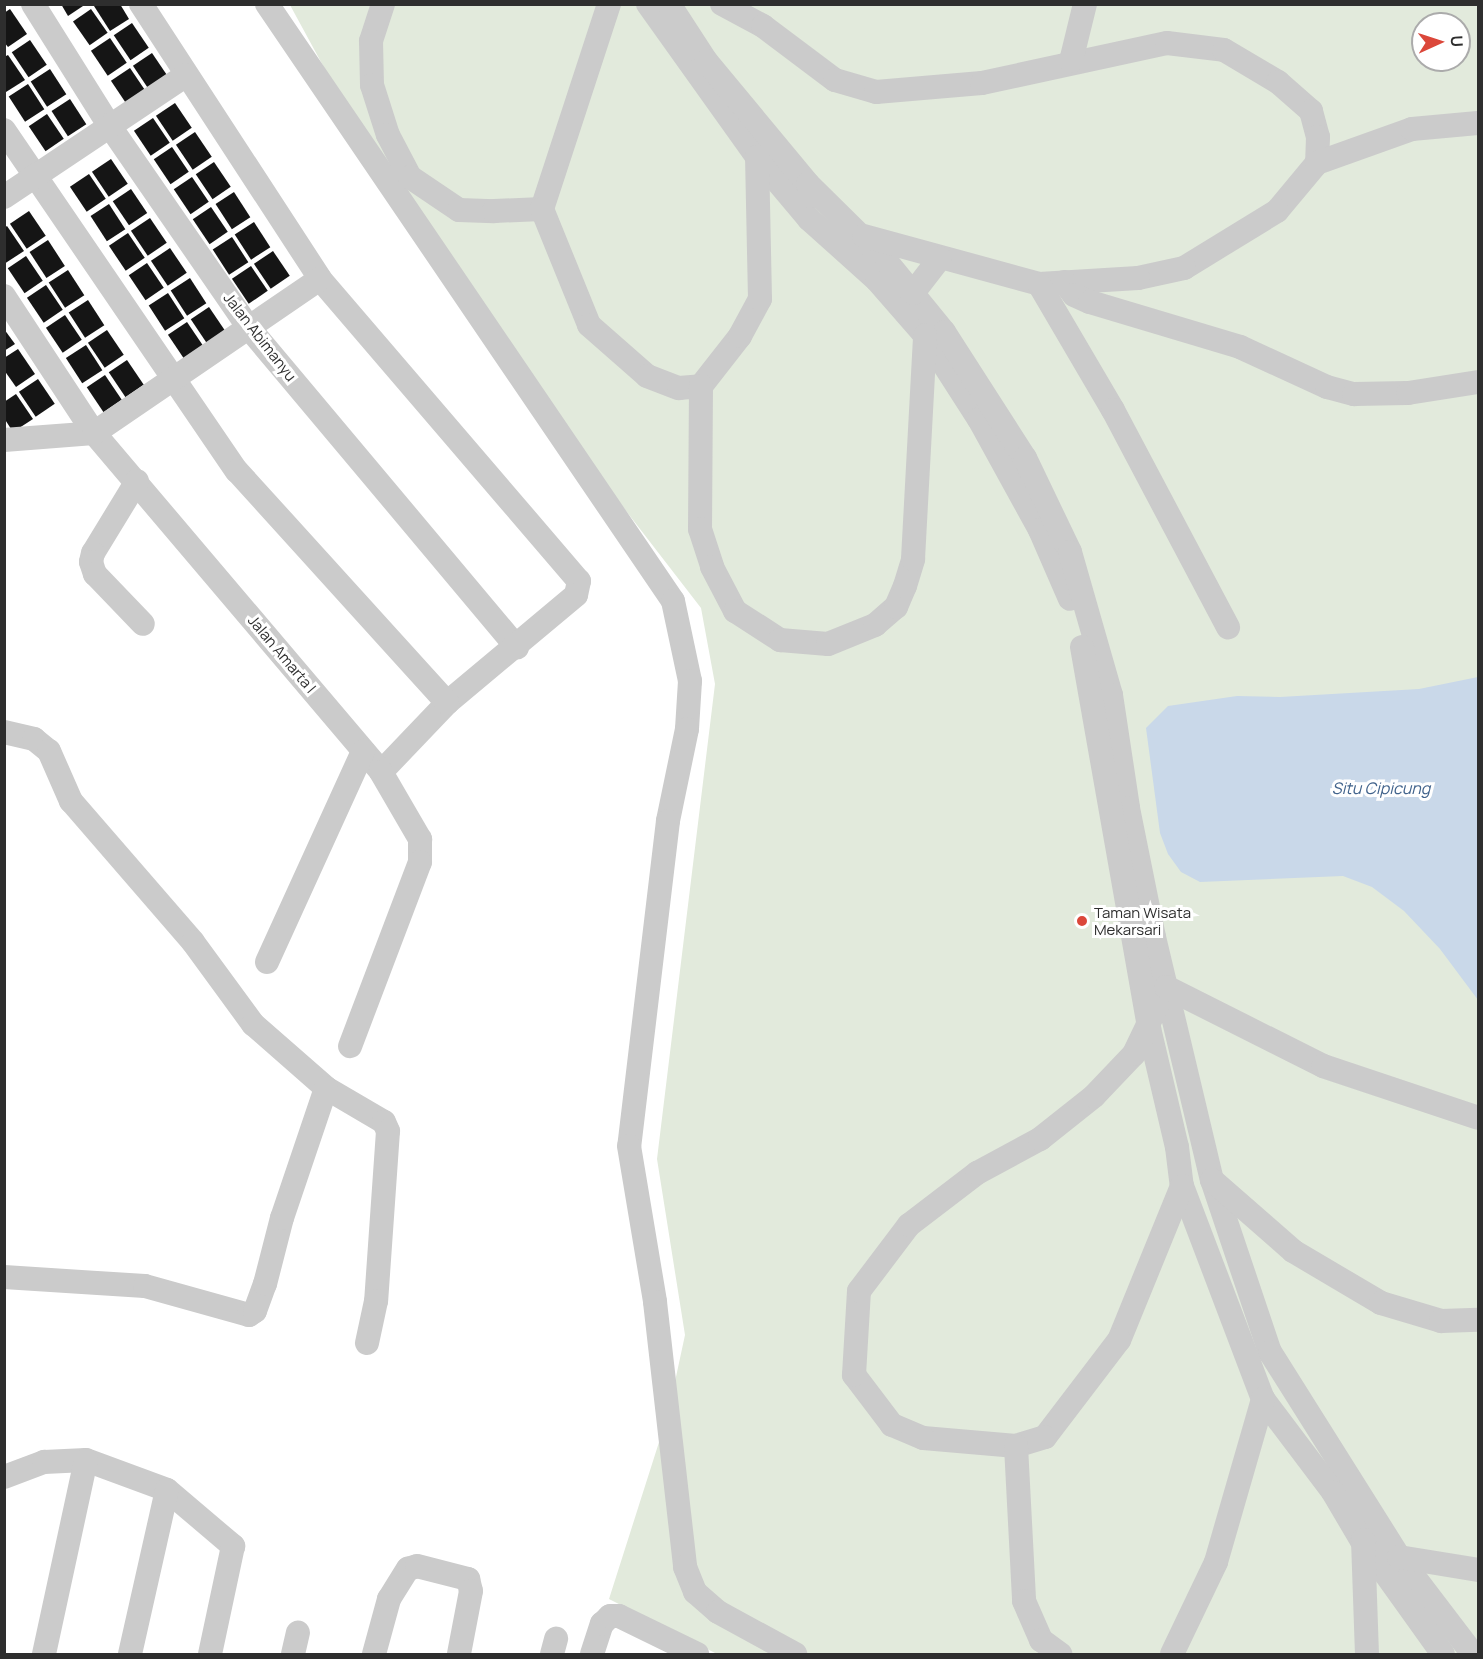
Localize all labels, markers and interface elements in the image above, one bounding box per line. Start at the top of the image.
north arrow [1411,12,1471,72]
text: U [1446,35,1468,47]
street label: Jalan Abimanyu [220,289,300,385]
street label: Jalan Amarta I [244,612,320,696]
water label: Situ Cipicung [1332,778,1430,798]
place label: Taman Wisata Mekarsari [1094,903,1191,938]
marker: Taman Wisata Mekarsari [1075,914,1089,928]

